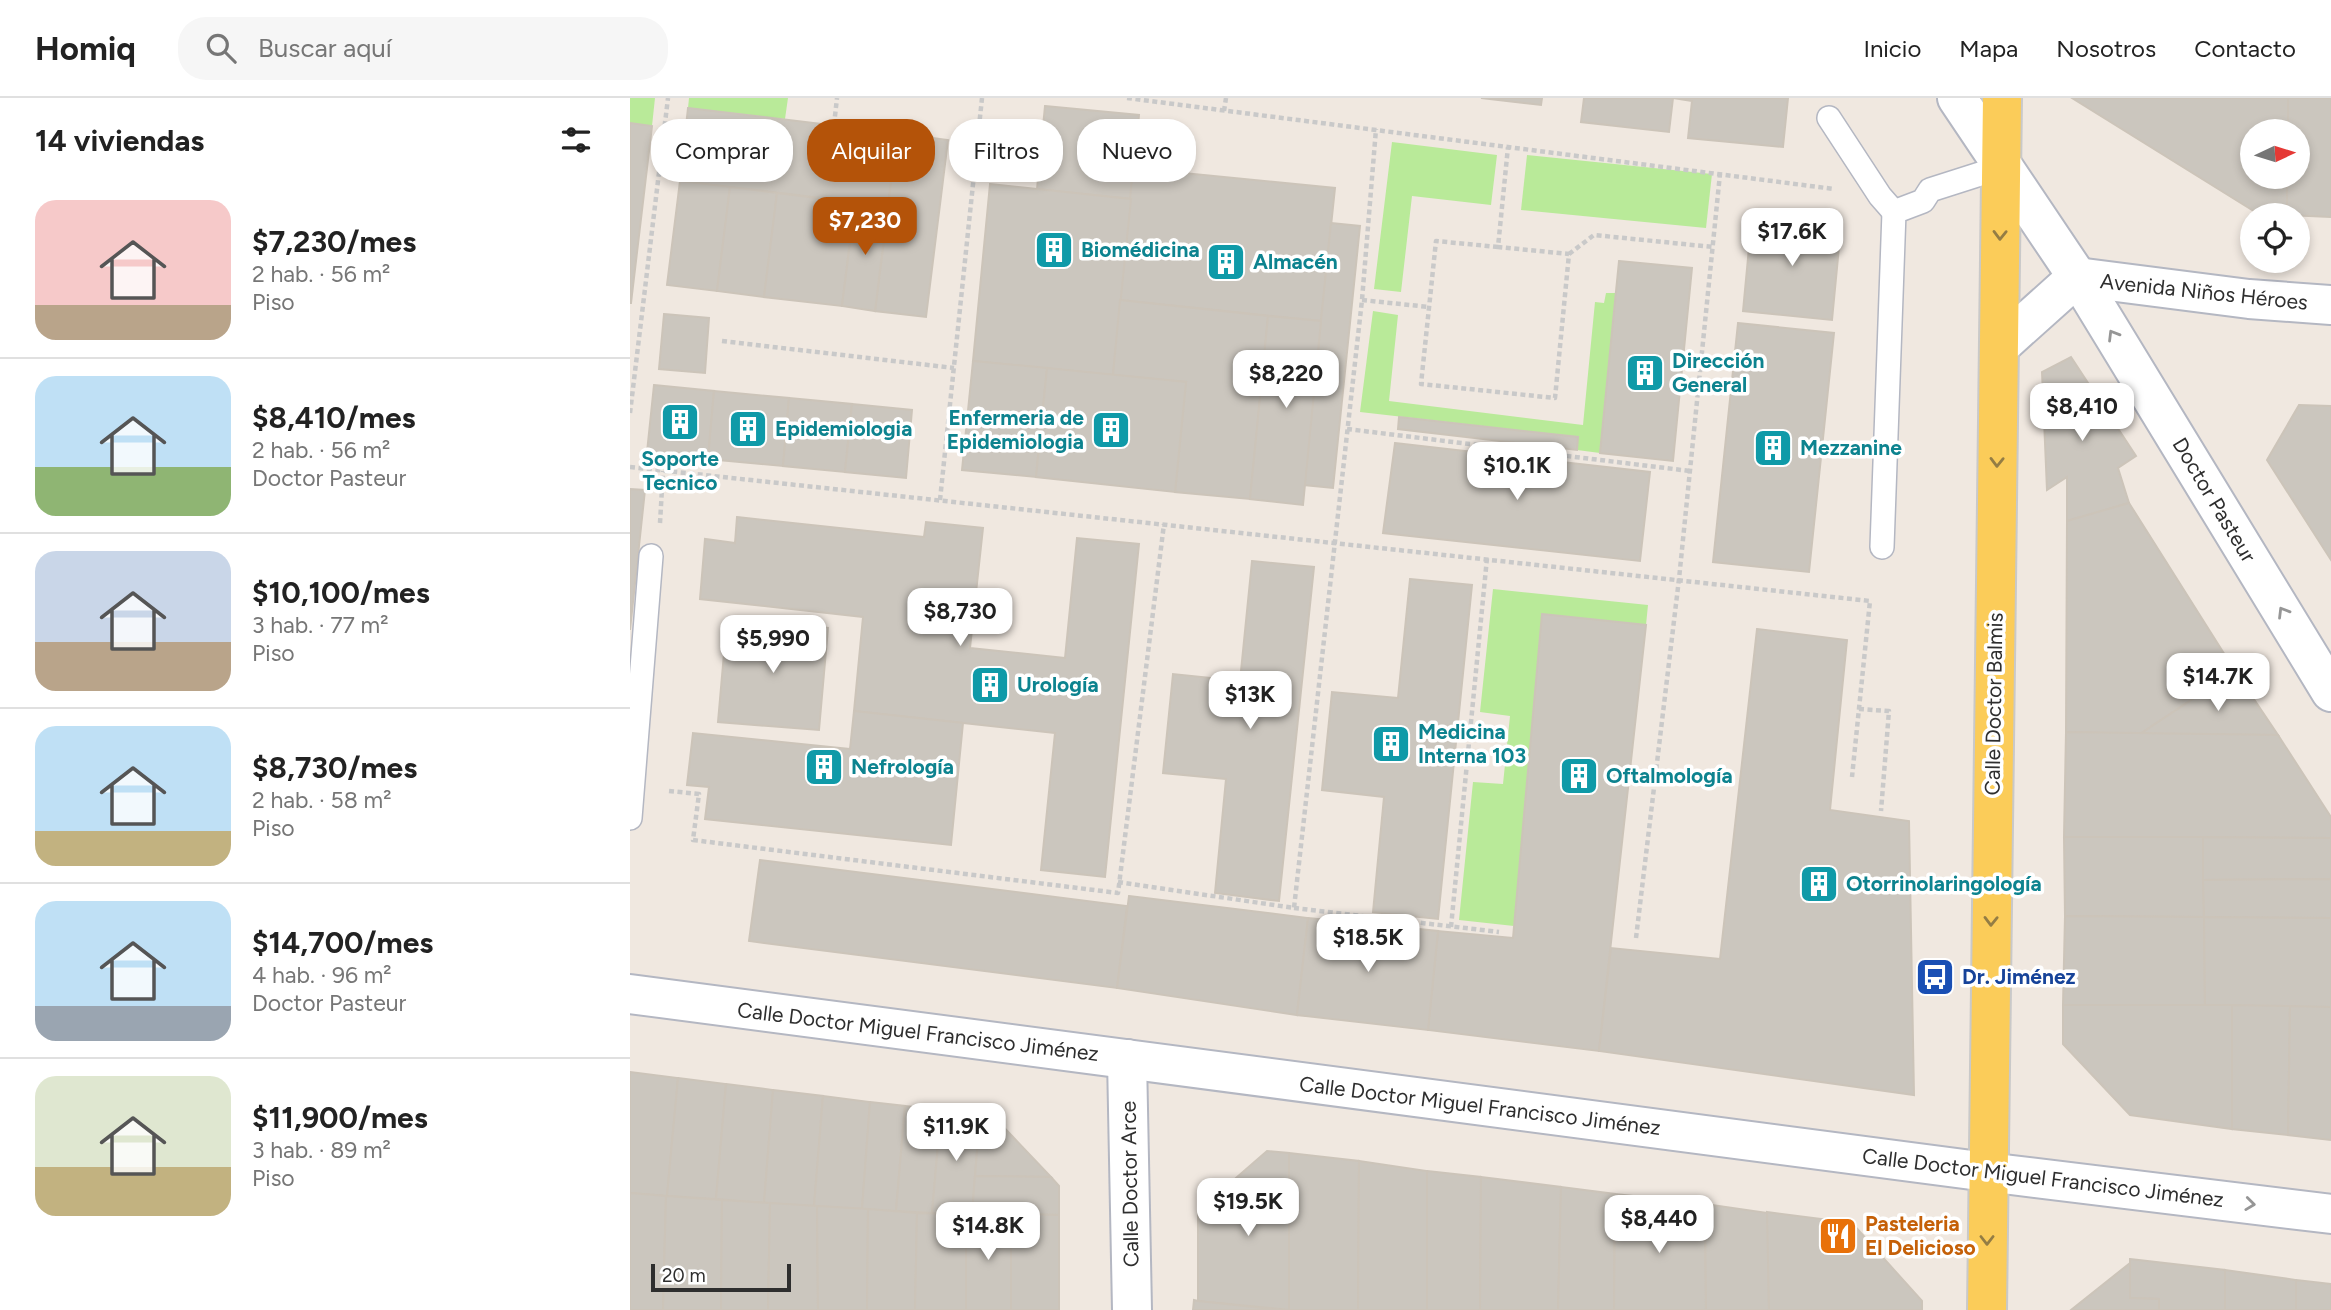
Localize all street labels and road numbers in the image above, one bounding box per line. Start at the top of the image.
street label: Avenida Niños Héroes [2099,268,2309,315]
street label: Doctor Pasteur [2167,433,2261,567]
street label: Calle Doctor Balmis [1979,612,2008,796]
street label: Calle Doctor Miguel Francisco Jiménez [736,997,1100,1066]
street label: Calle Doctor Miguel Francisco Jiménez [1298,1071,1662,1140]
street label: Calle Doctor Arce [1116,1101,1143,1267]
street label: Calle Doctor Miguel Francisco Jiménez [1861,1143,2225,1212]

